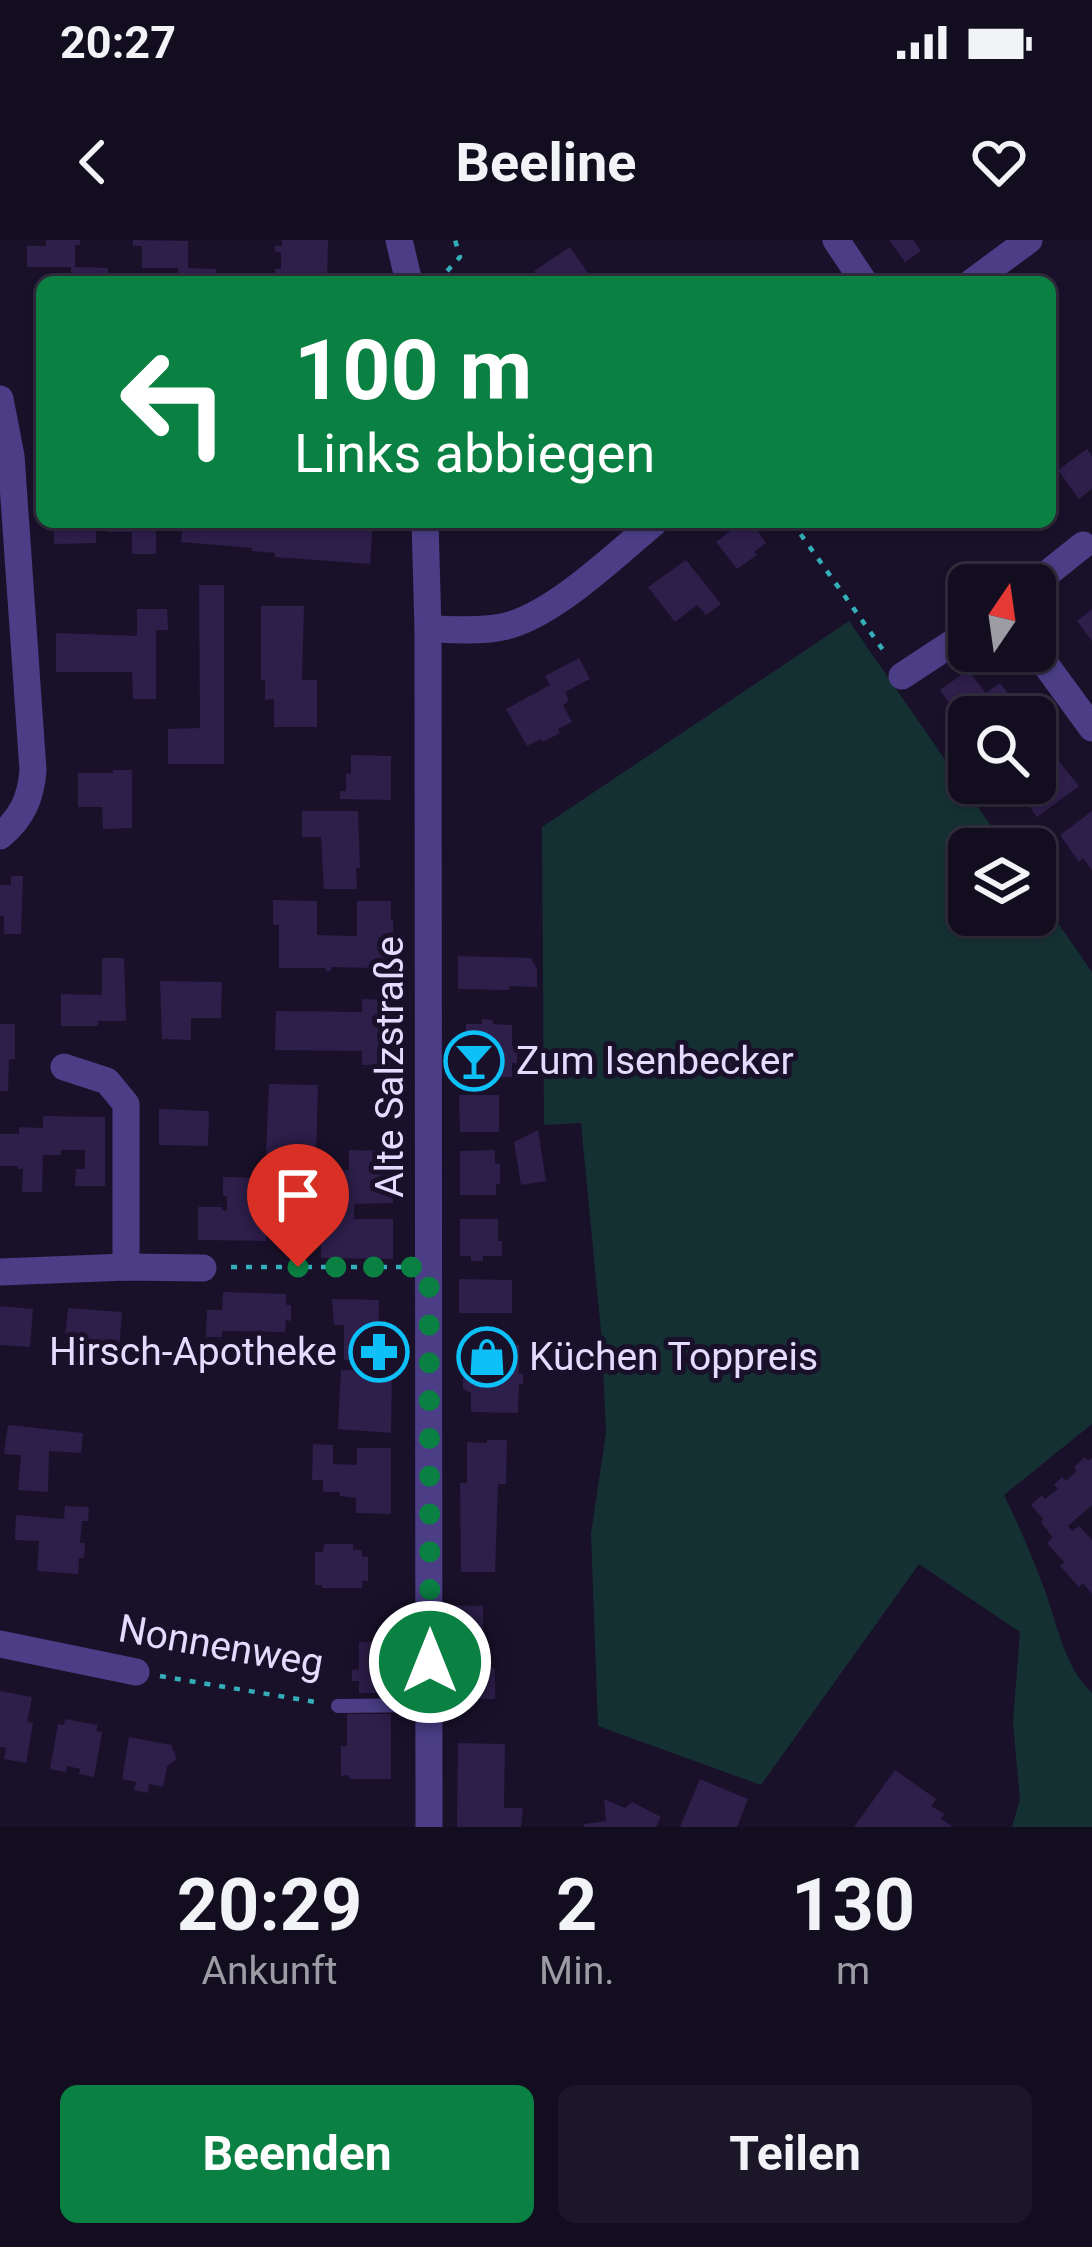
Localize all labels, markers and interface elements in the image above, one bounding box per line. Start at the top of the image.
text: 20:27 [60,16,176,69]
icon: back [60,129,126,195]
icon: heart [966,129,1032,195]
text: Beeline [456,131,636,194]
text: 100 m [294,321,532,420]
icon: left [96,324,252,480]
text: Links abbiegen [294,422,655,485]
north arrow [948,564,1056,672]
map controls [948,564,1056,936]
button: search [948,696,1056,804]
button: layers [948,828,1056,936]
street label: Alte Salzstraße [367,936,413,1198]
bar icon: Zum Isenbecker [443,1030,505,1092]
place label: Zum Isenbecker [516,1038,794,1084]
pin [247,1144,349,1267]
icon: arrive [265,1162,331,1228]
pharmacy icon: Hirsch-Apotheke [348,1321,410,1383]
shop icon: Küchen Toppreis [456,1326,518,1388]
place label: Hirsch-Apotheke [49,1329,337,1375]
place label: Küchen Toppreis [529,1334,818,1380]
position arrow [367,1599,493,1725]
street label: Nonnenweg [115,1605,327,1687]
text: 20:29 [177,1863,362,1948]
text: 2 [556,1863,597,1948]
text: 130 [791,1863,915,1948]
text: Ankunft [201,1948,338,1994]
text: Min. [539,1948,614,1994]
text: m [836,1948,870,1994]
button: Beenden [60,2085,534,2223]
button: Teilen [558,2085,1032,2223]

